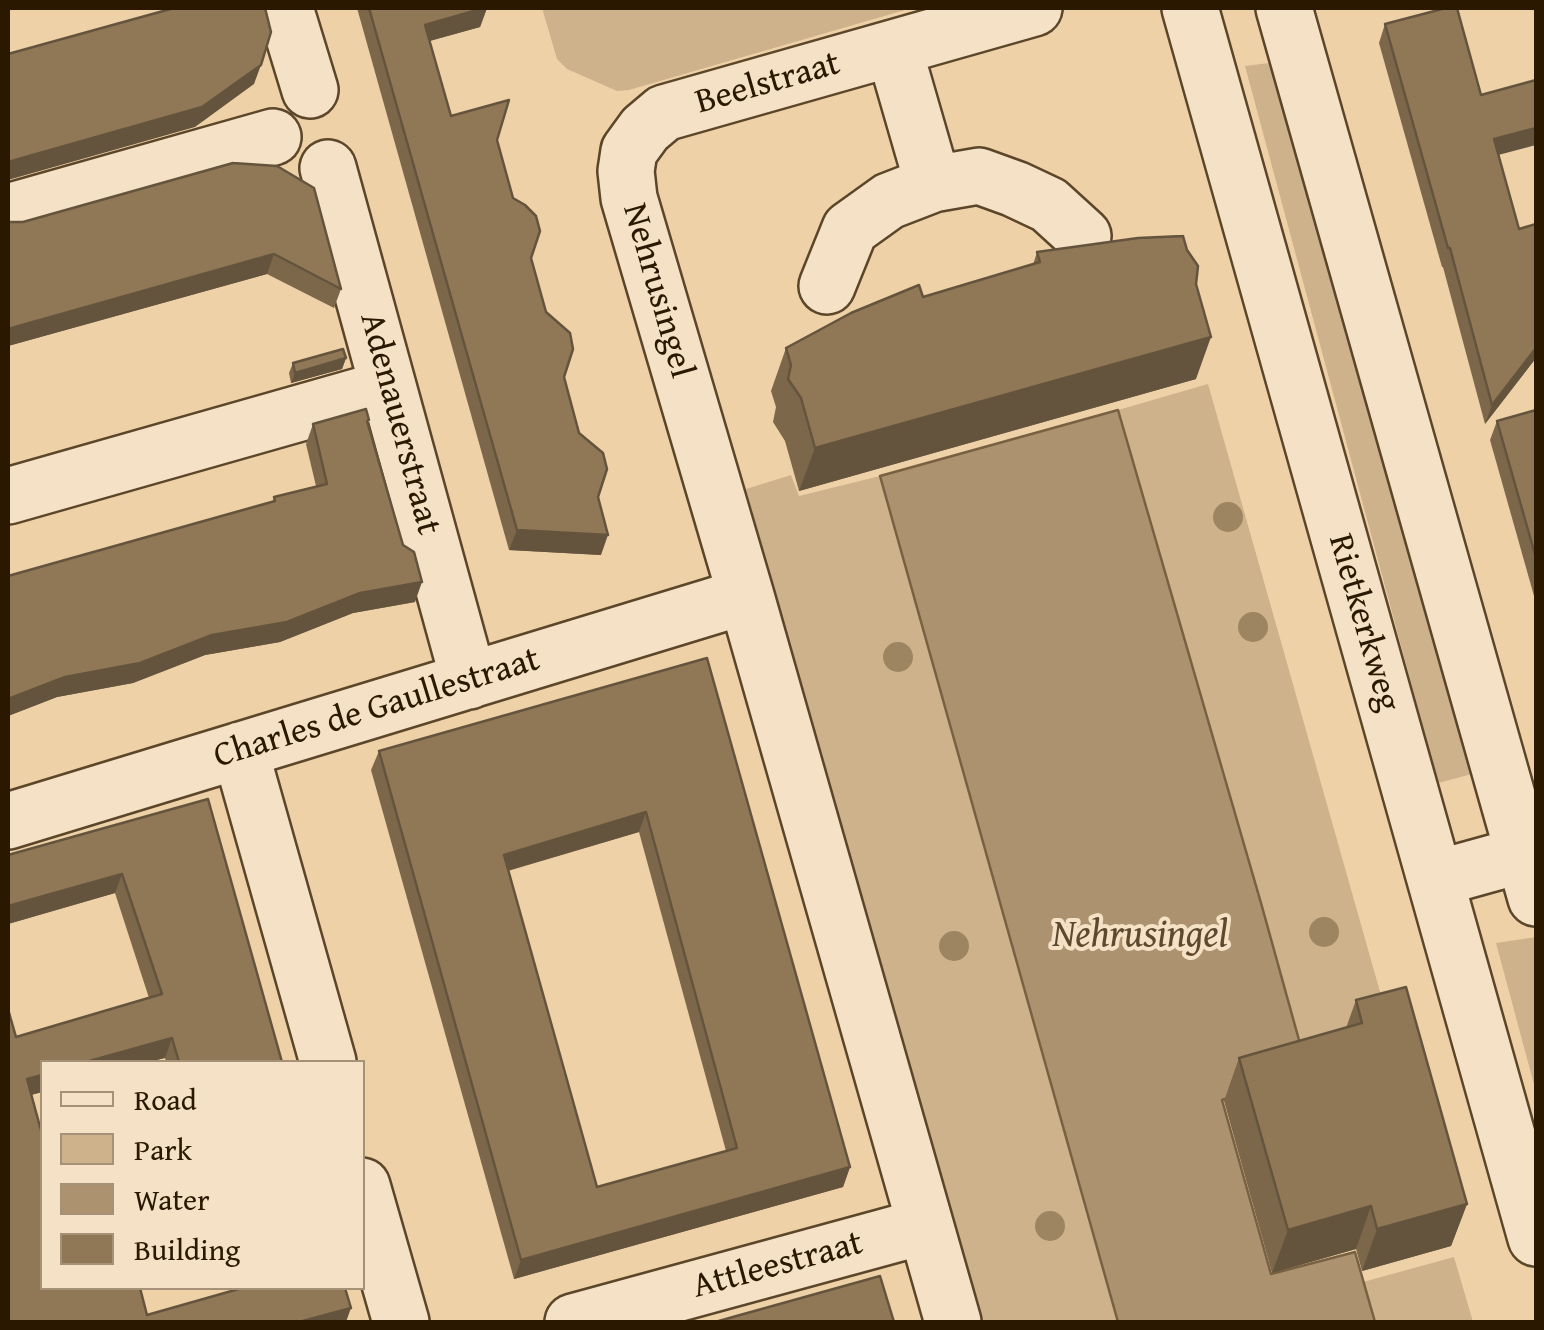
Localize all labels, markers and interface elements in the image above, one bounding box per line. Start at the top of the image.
street label: Beelstraat [691,43,845,125]
street label: Nehrusingel [612,199,702,383]
street label: Adenauerstraat [349,308,449,540]
street label: Rietkerkweg [1318,530,1408,716]
street label: Charles de Gaullestraat [209,639,545,779]
water label: Nehrusingel [1052,913,1228,959]
legend [40,1060,365,1290]
text: Road [134,1077,197,1121]
text: Park [134,1127,192,1171]
text: Water [134,1177,210,1221]
street label: Attleestraat [688,1223,868,1309]
text: Building [134,1227,240,1271]

